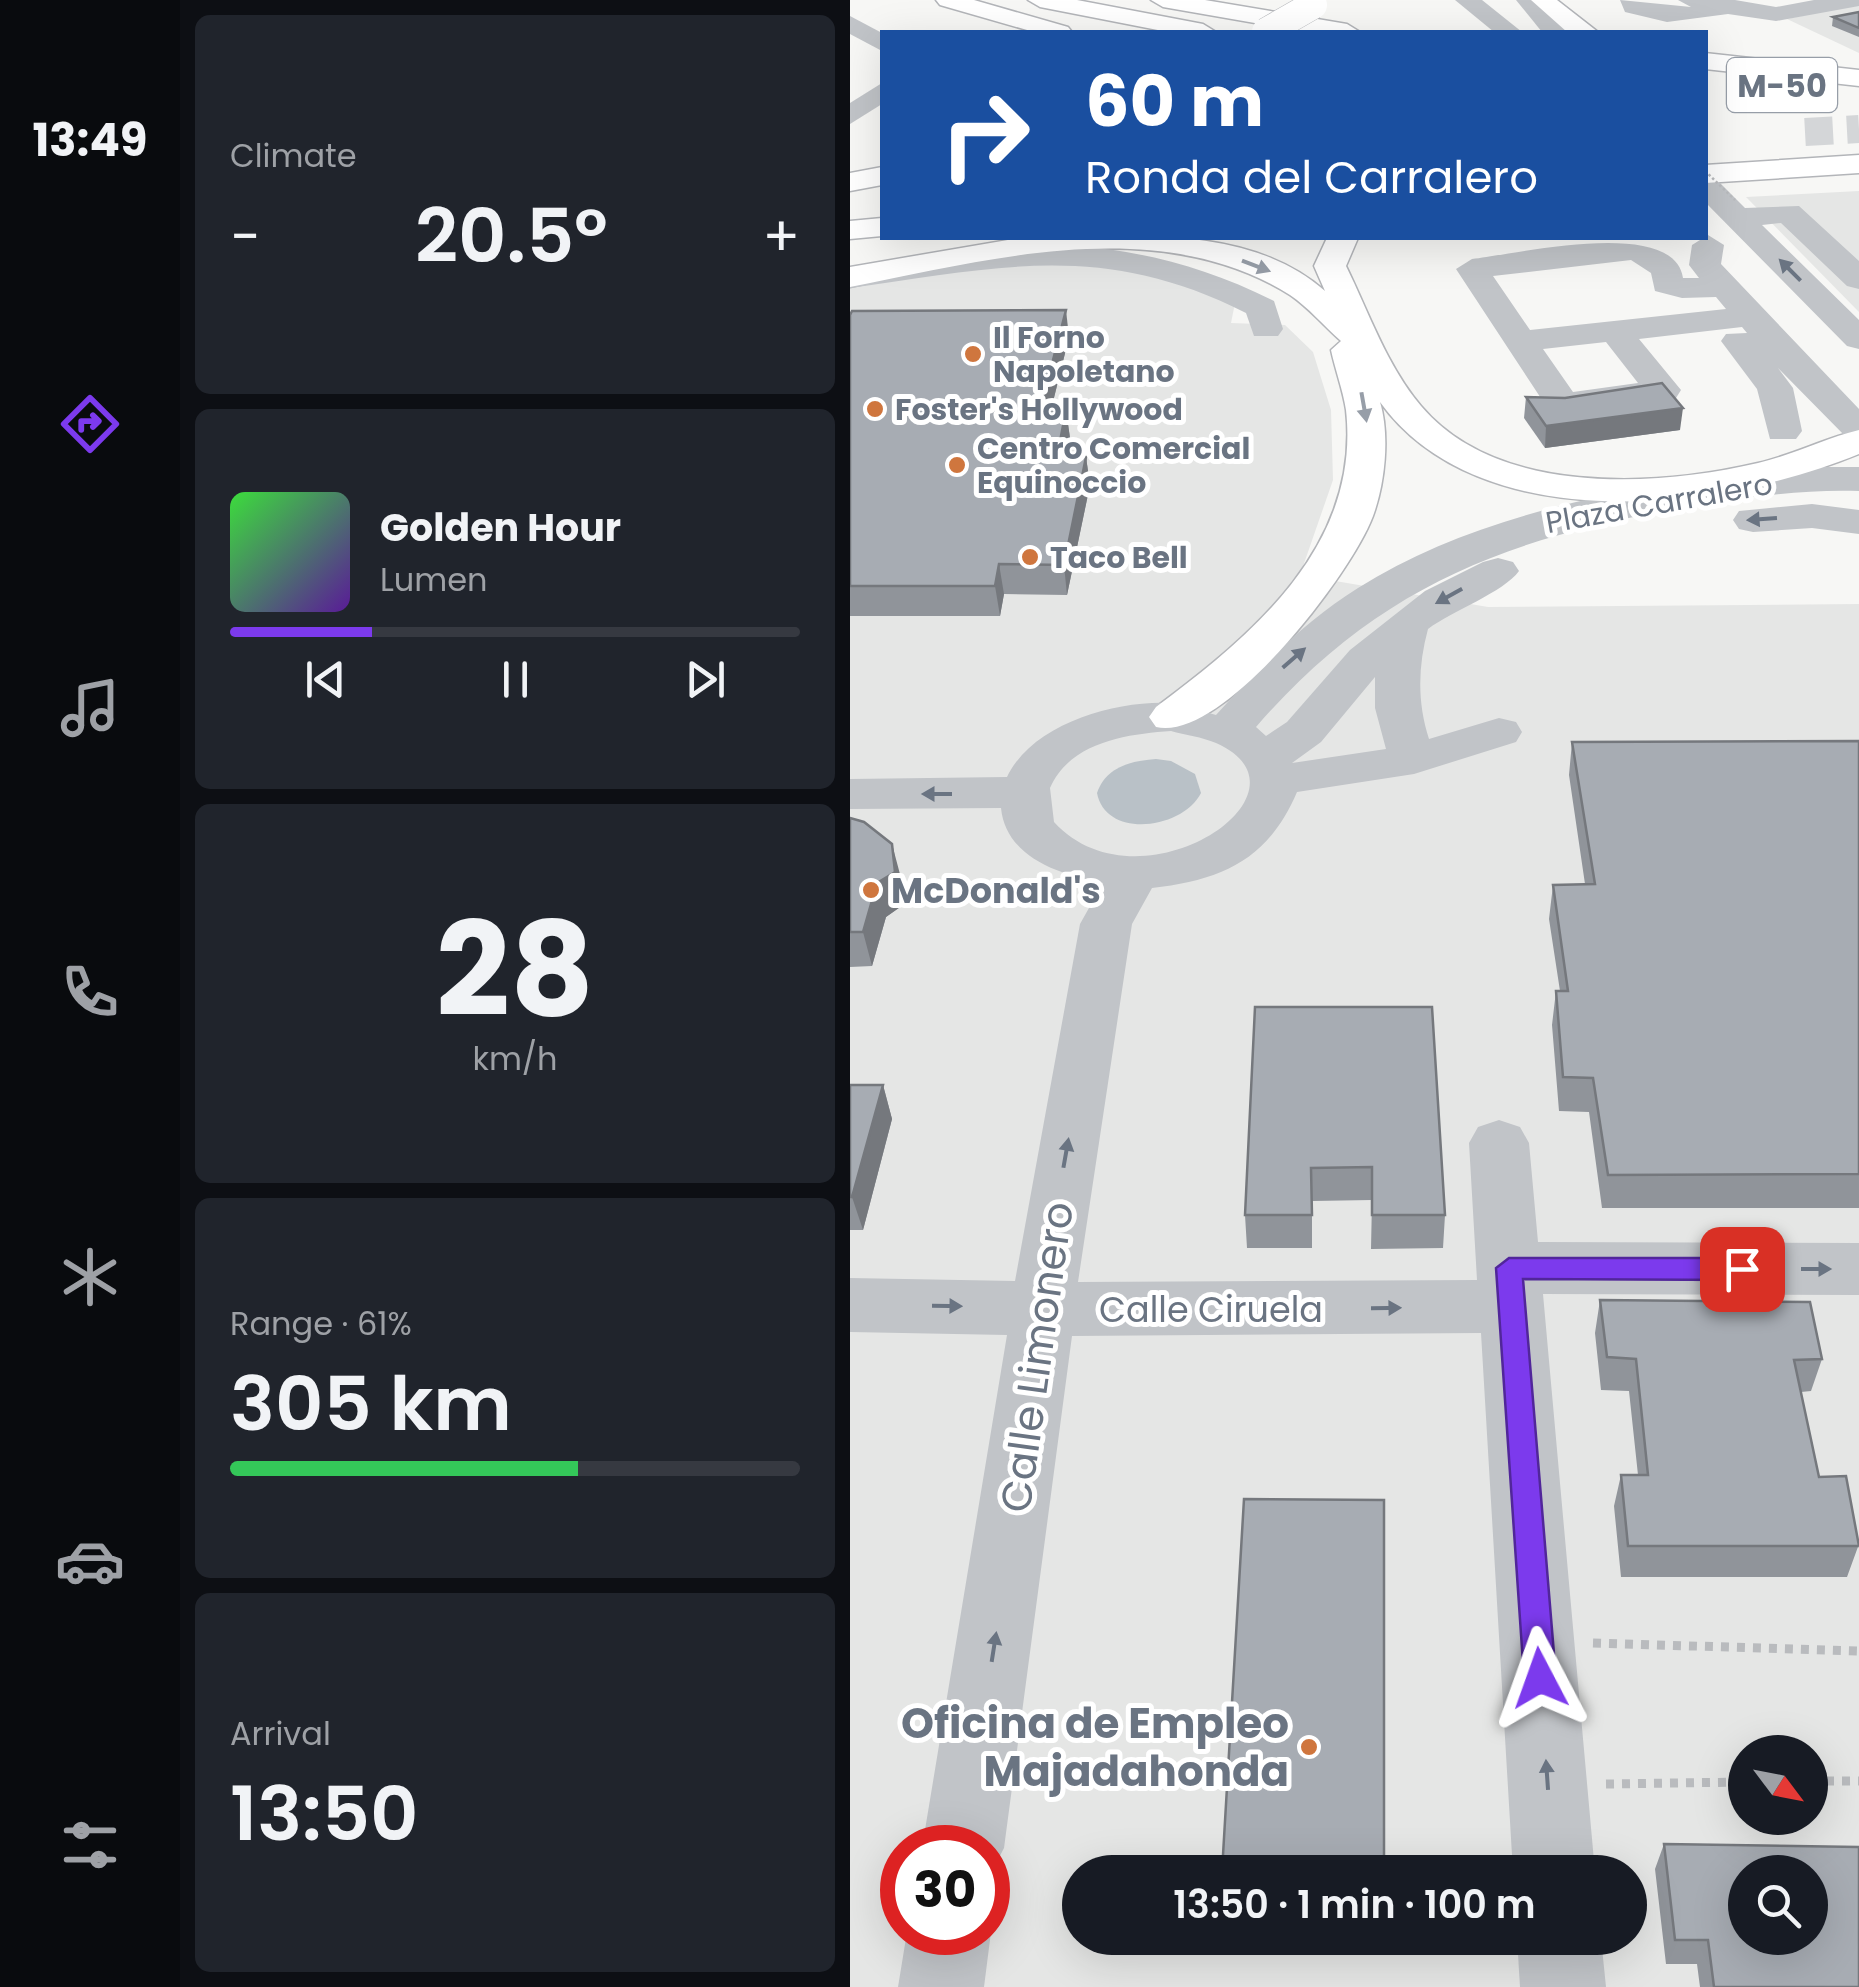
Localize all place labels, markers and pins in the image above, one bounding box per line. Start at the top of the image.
place label: Il Forno Napoletano [993,316,1175,393]
marker: Il Forno Napoletano [962,343,984,365]
place label: Foster's Hollywood [895,388,1183,431]
marker: Foster's Hollywood [864,398,886,420]
place label: Centro Comercial Equinoccio [977,427,1250,504]
marker: Centro Comercial Equinoccio [946,454,968,476]
place label: Taco Bell [1050,536,1188,579]
marker: Taco Bell [1019,546,1041,568]
place label: McDonald's [891,866,1101,915]
marker: McDonald's [860,879,882,901]
pin [1700,1227,1785,1312]
place label: Oficina de Empleo Majadahonda [901,1694,1289,1801]
marker: Oficina de Empleo Majadahonda [1298,1736,1320,1758]

